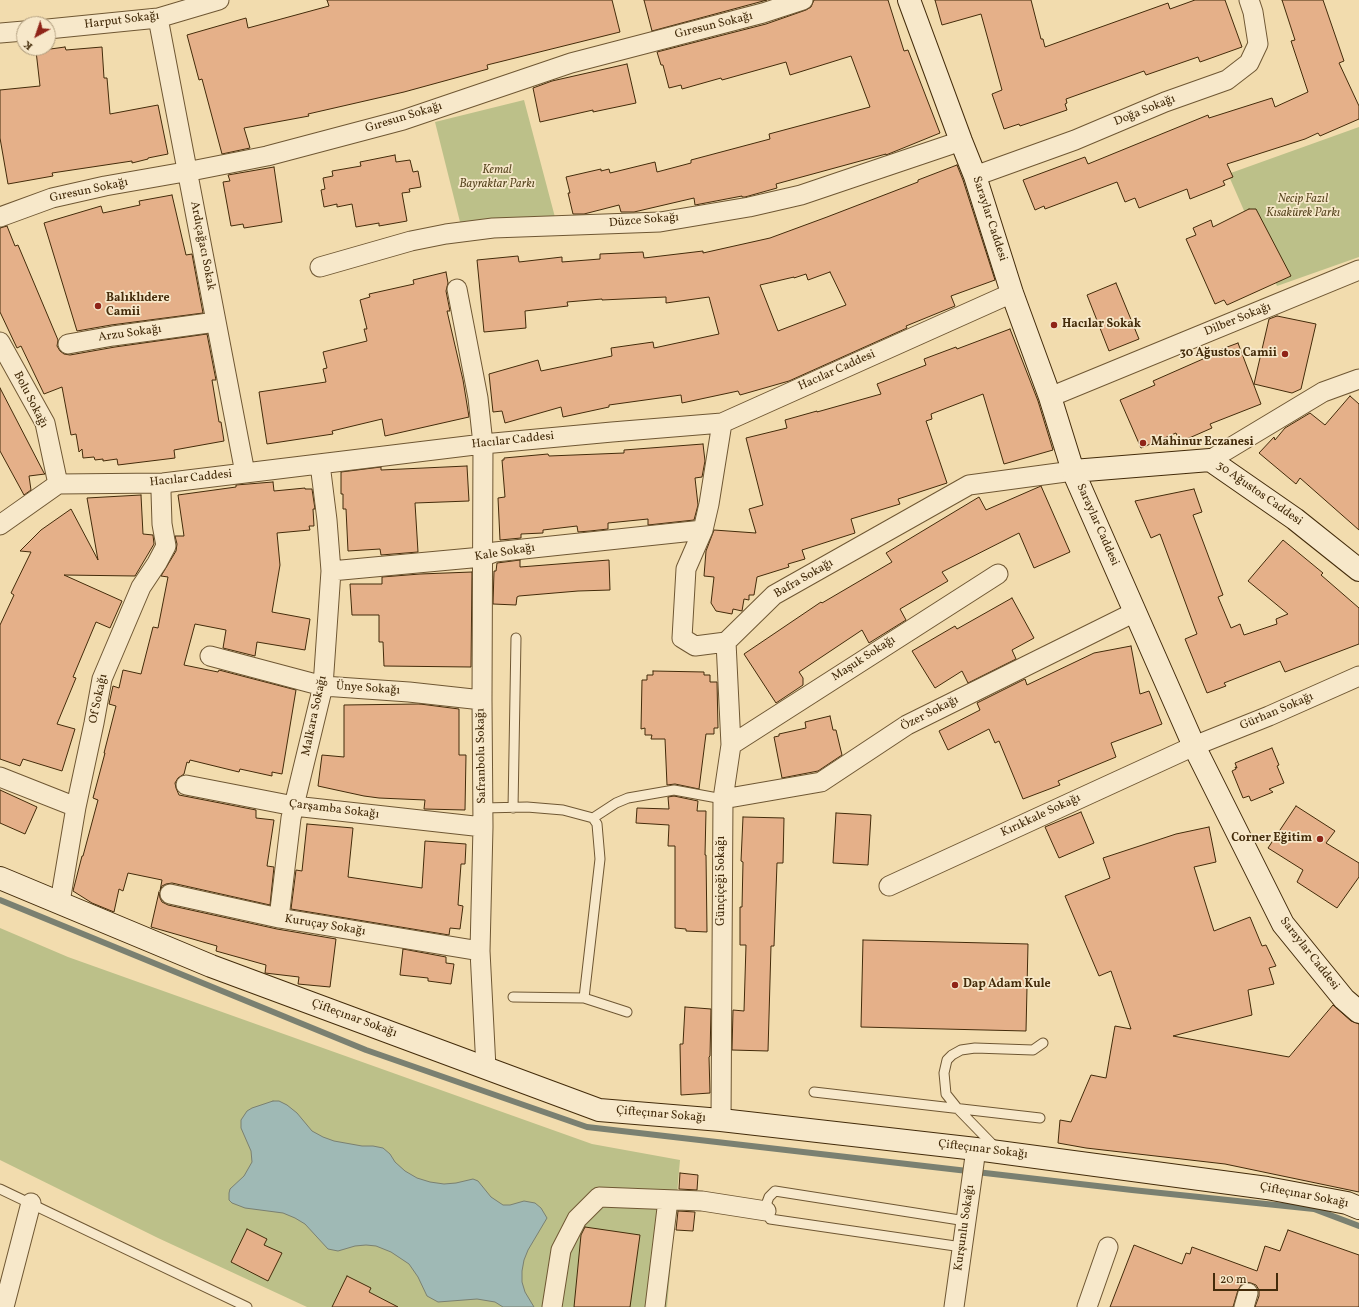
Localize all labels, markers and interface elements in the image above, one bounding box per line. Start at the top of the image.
street label: Harput Sokağı [84,9,160,33]
street label: Gıresun Sokağı [674,9,754,43]
north arrow [16,16,56,56]
text: K [21,37,36,53]
street label: Doğa Sokağı [1112,92,1178,130]
street label: Gıresun Sokağı [364,99,444,137]
park label: Kemal Bayraktar Parkı [459,164,535,192]
street label: Saraylar Caddesi [968,175,1010,263]
street label: Gıresun Sokağı [49,176,129,206]
park label: Necip Fazıl Kısakürek Parkı [1266,193,1340,221]
street label: Ardıçağacı Sokak [186,200,218,292]
street label: Düzce Sokağı [608,211,680,231]
place label: Balıklıdere Camii [106,292,170,320]
street label: Dilber Sokağı [1202,300,1274,340]
marker: Balıklıdere Camii [93,301,103,311]
place label: Hacılar Sokak [1062,318,1141,332]
marker: Hacılar Sokak [1049,320,1059,330]
street label: Arzu Sokağı [97,322,163,346]
place label: 30 Ağustos Camii [1180,347,1277,361]
street label: Hacılar Caddesi [796,348,878,394]
marker: 30 Ağustos Camii [1280,349,1290,359]
street label: Bolu Sokağı [10,369,50,431]
street label: Hacılar Caddesi [471,430,555,452]
place label: Mahinur Eczanesi [1151,436,1254,450]
marker: Mahinur Eczanesi [1138,438,1148,448]
street label: 30 Ağustos Caddesi [1213,459,1305,529]
street label: Hacılar Caddesi [149,468,233,490]
street label: Saraylar Caddesi [1072,482,1122,568]
street label: Kale Sokağı [474,541,536,565]
street label: Bafra Sokağı [772,556,836,602]
street label: Maşuk Sokağı [829,633,899,685]
street label: Of Sokağı [87,673,111,725]
street label: Malkara Sokağı [299,674,331,758]
street label: Ünye Sokağı [335,680,401,698]
street label: Gürhan Sokağı [1238,690,1316,734]
street label: Özer Sokağı [899,693,961,735]
street label: Safranbolu Sokağı [474,708,490,804]
street label: Kırıkkale Sokağı [999,791,1083,841]
street label: Çarşamba Sokağı [288,797,380,823]
place label: Corner Eğitim [1231,832,1312,846]
marker: Corner Eğitim [1315,834,1325,844]
street label: Günçiçeği Sokağı [715,836,729,926]
street label: Kuruçay Sokağı [284,912,366,940]
street label: Saraylar Caddesi [1276,915,1342,993]
place label: Dap Adam Kule [963,978,1051,992]
marker: Dap Adam Kule [950,980,960,990]
street label: Çifteçınar Sokağı [309,997,399,1041]
street label: Çifteçınar Sokağı [616,1104,706,1126]
street label: Çifteçınar Sokağı [937,1137,1029,1163]
street label: Çifteçınar Sokağı [1258,1180,1350,1212]
street label: Kurşunlu Sokağı [952,1184,978,1272]
scale bar [1215,1265,1280,1291]
text: 20 m [1220,1272,1247,1288]

